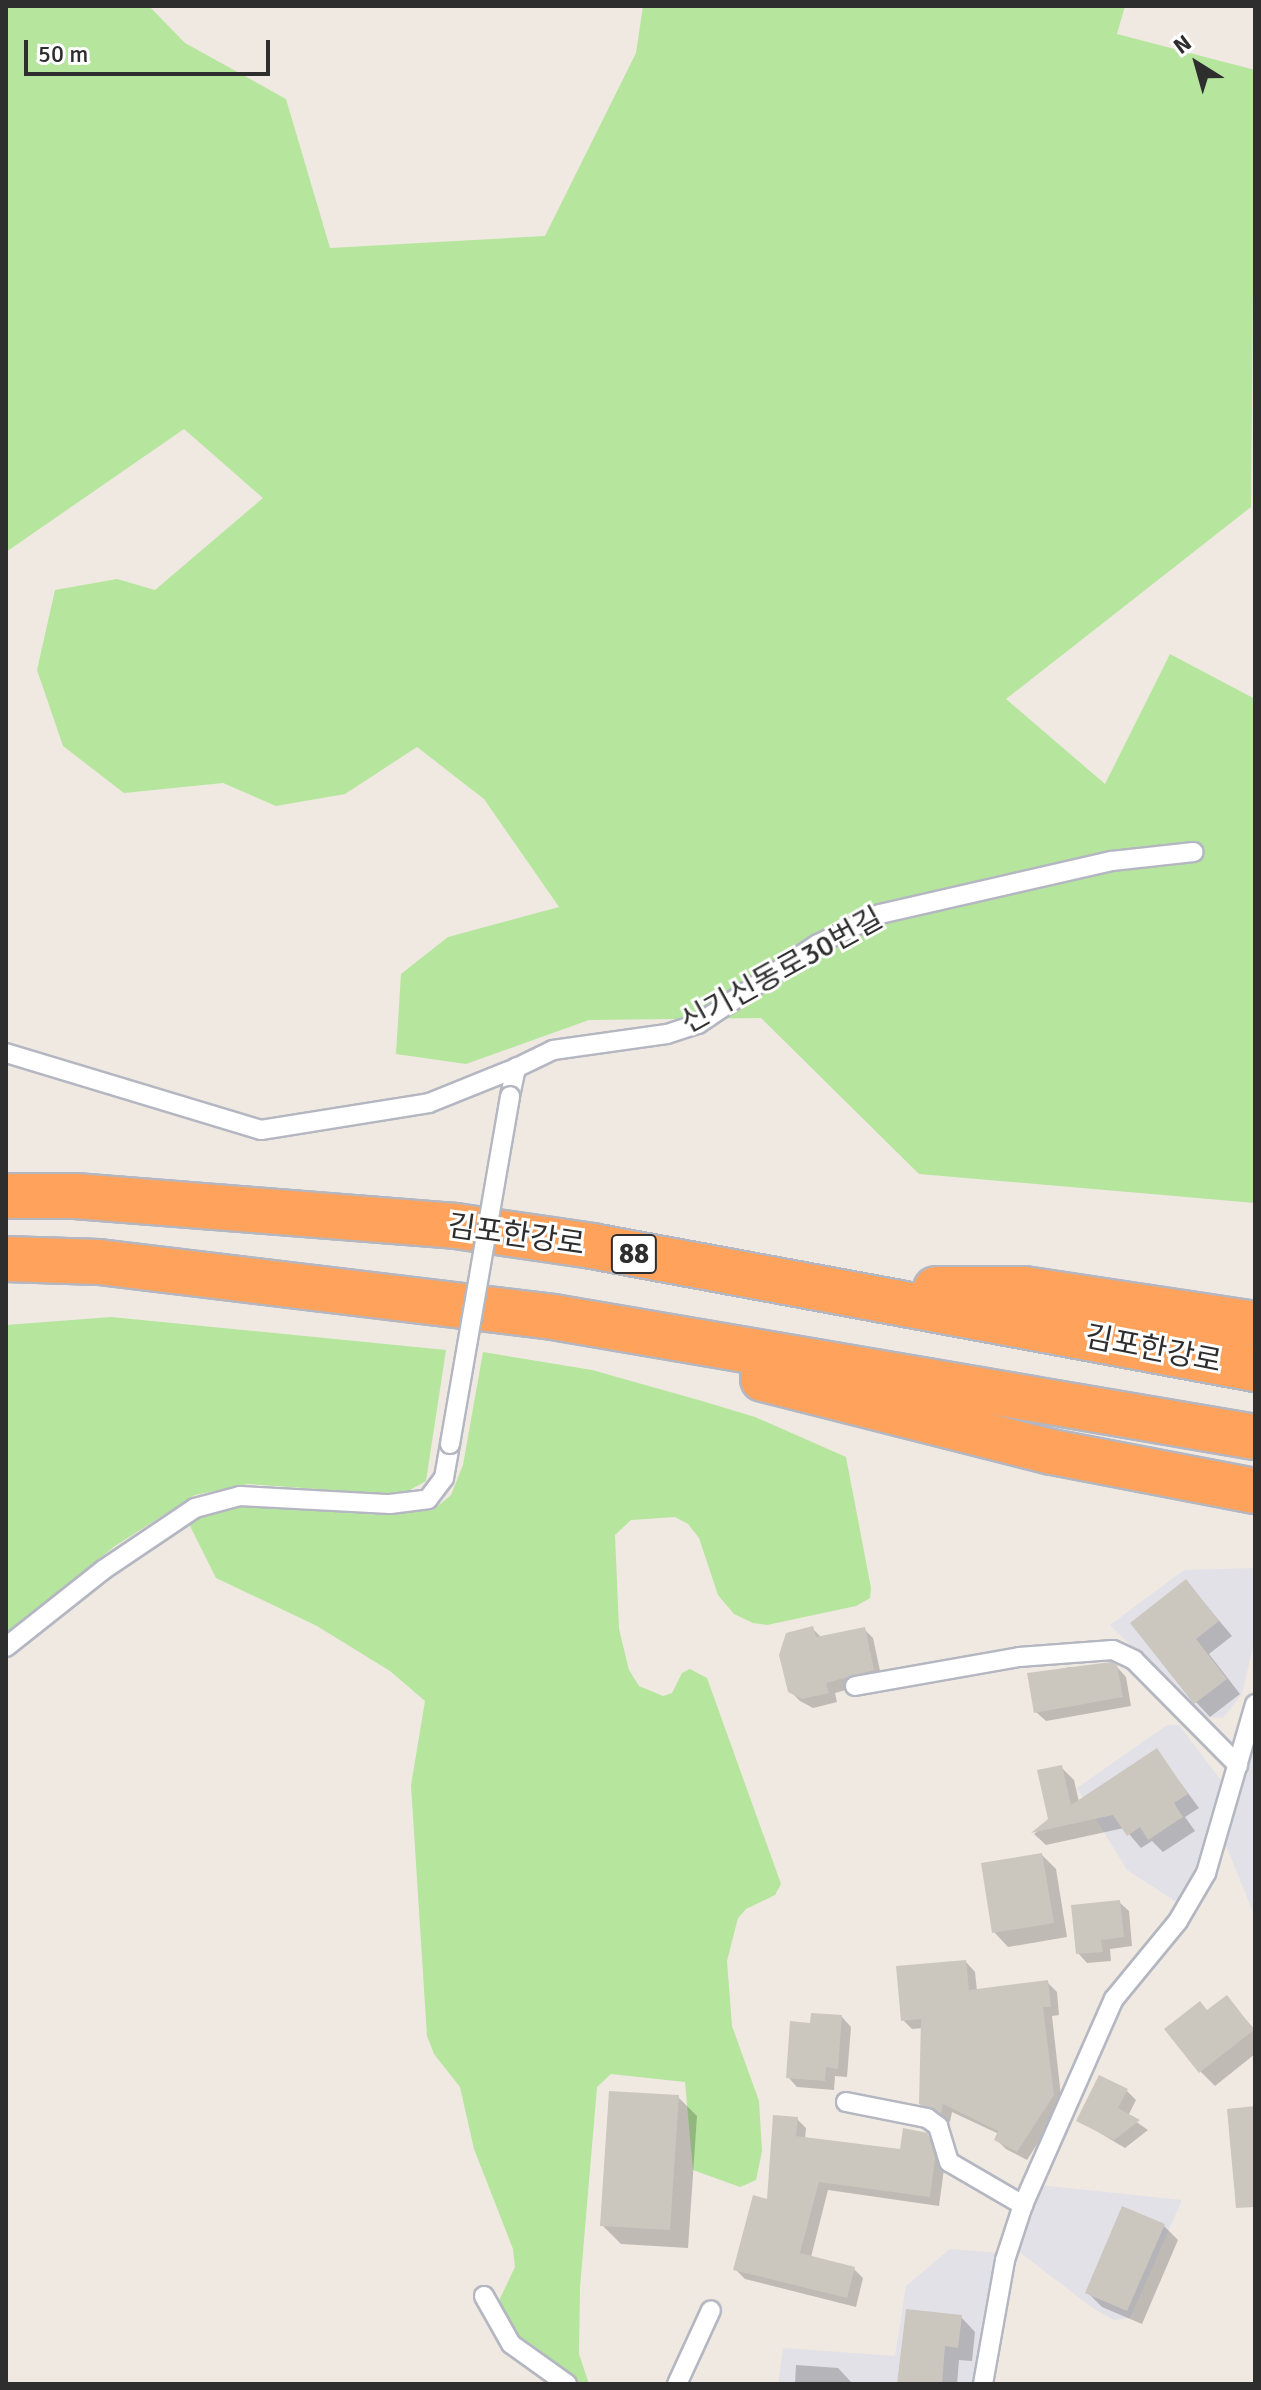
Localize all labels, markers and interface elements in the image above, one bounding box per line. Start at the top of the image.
scale bar [28,24,274,74]
north arrow [1157,24,1237,104]
text: N [1168,29,1196,60]
text: 50 m [38,39,88,69]
street label: 신기신동로30번길 [675,901,889,1041]
street label: 김포한강로 [445,1209,587,1263]
road number: 88 [610,1230,658,1278]
street label: 김포한강로 [1082,1319,1224,1381]

